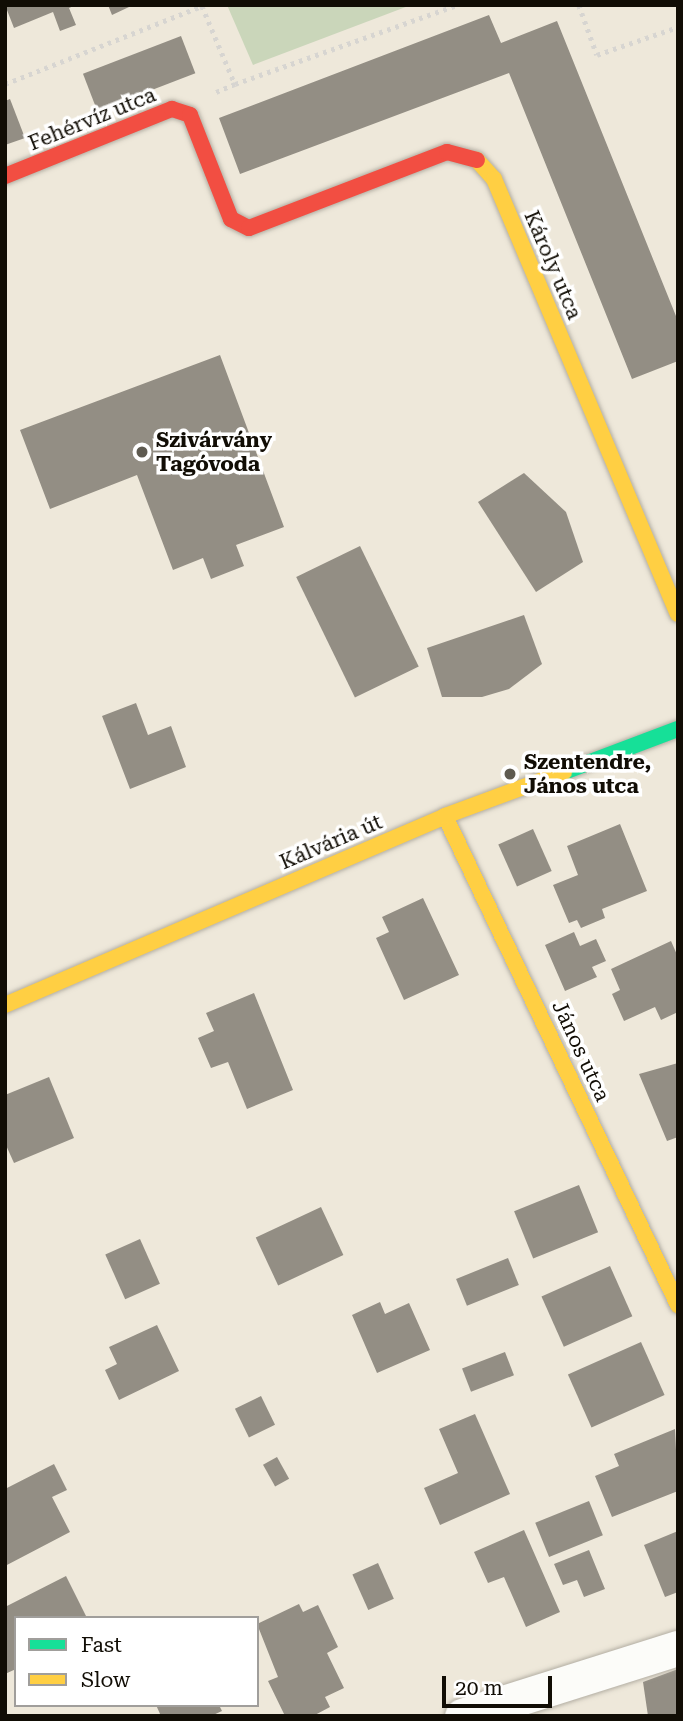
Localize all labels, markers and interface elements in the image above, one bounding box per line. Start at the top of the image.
street label: Fehérvíz utca [25,82,159,156]
street label: Károly utca [519,207,587,323]
place label: Szivárvány Tagóvoda [156,427,272,477]
marker: Szivárvány Tagóvoda [134,444,150,460]
place label: Szentendre, János utca [524,749,651,799]
marker: Szentendre, János utca [502,766,518,782]
street label: Kálvária út [276,809,386,875]
street label: János utca [547,997,615,1105]
legend [14,1616,259,1707]
text: Fast [81,1633,122,1657]
scale bar [445,1662,555,1706]
text: Slow [81,1668,130,1692]
text: 20 m [455,1676,503,1700]

